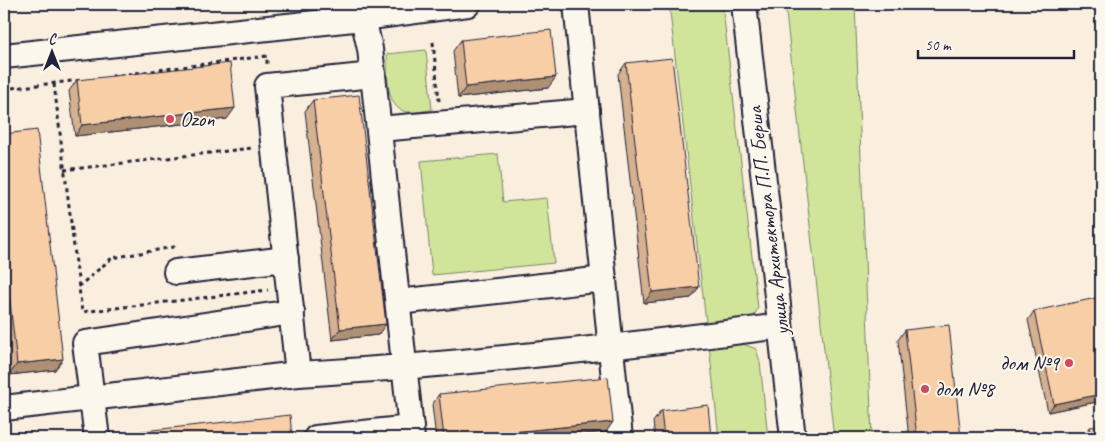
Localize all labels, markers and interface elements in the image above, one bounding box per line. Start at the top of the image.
north arrow [28,28,78,78]
scale bar [918,28,1074,60]
text: С [49,31,58,48]
text: 50 m [925,36,952,55]
street label: улица Архитектора П.П. Берша [741,104,795,339]
place label: Ozon [180,106,215,132]
marker: Ozon [164,113,176,125]
place label: дом №9 [1000,350,1061,376]
marker: дом №9 [1063,357,1075,369]
place label: дом №8 [935,376,996,402]
marker: дом №8 [919,383,931,395]

